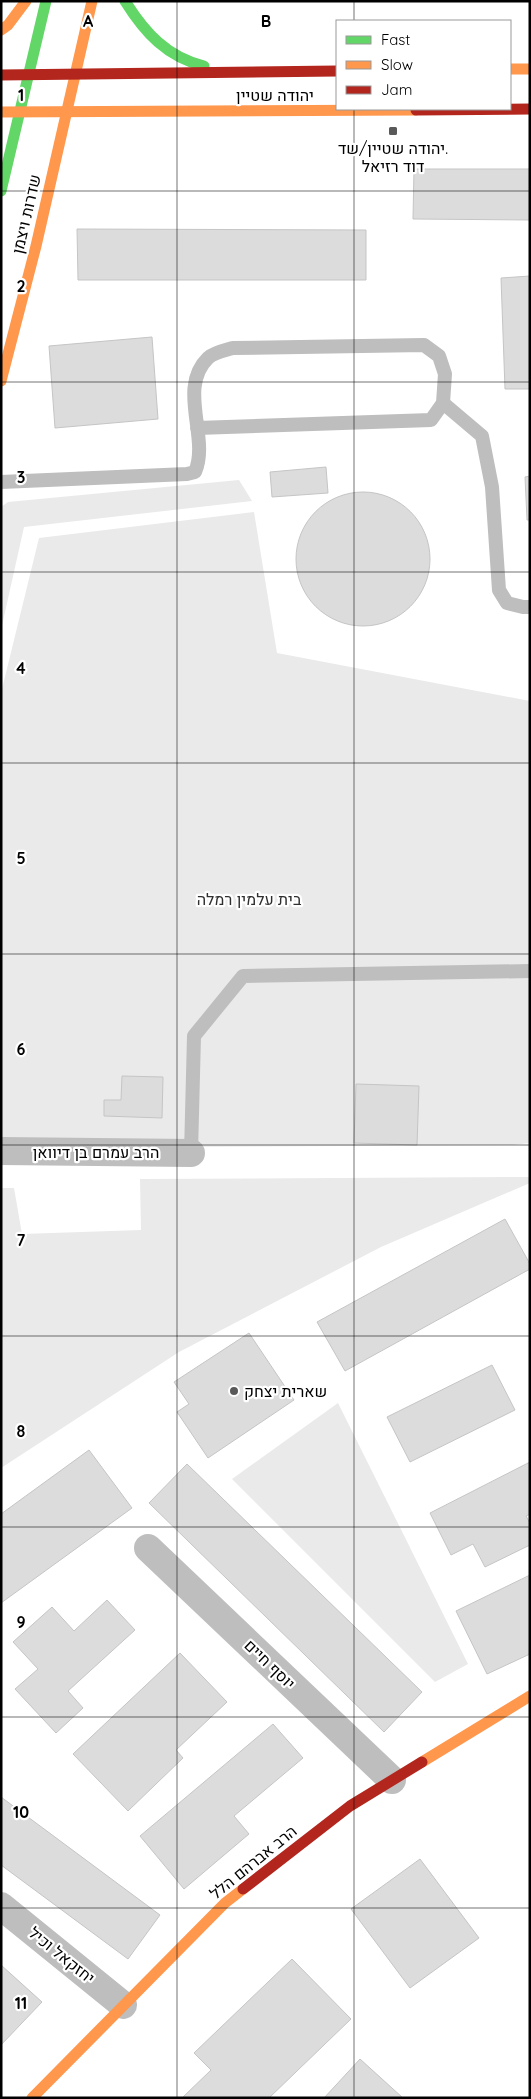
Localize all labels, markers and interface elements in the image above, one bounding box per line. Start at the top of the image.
text: A [83,11,94,31]
text: B [261,11,271,31]
legend [336,20,511,110]
text: Fast [381,30,410,49]
text: Slow [381,55,413,74]
text: Jam [381,80,412,99]
text: 1 [18,85,24,105]
street label: יהודה שטיין [236,85,314,105]
marker: יהודה שטיין/שד. דוד רזיאל [387,125,399,137]
place label: יהודה שטיין/שד. דוד רזיאל [338,138,448,176]
street label: שדרות ויצמן [7,172,45,256]
text: 2 [16,276,26,296]
text: 3 [17,467,25,487]
text: 4 [16,658,26,678]
text: 5 [16,848,26,868]
park label: בית עלמין רמלה [197,889,302,909]
text: 6 [17,1039,26,1059]
street label: הרב עמרם בן דיוואן [33,1142,159,1162]
text: 7 [17,1230,26,1250]
place label: שארית יצחק [244,1381,327,1401]
marker: שארית יצחק [228,1385,240,1397]
text: 8 [17,1421,26,1441]
text: 9 [16,1612,26,1632]
street label: יוסף חיים [240,1635,300,1693]
text: 10 [13,1802,29,1822]
street label: הרב אברהם הלל [205,1821,301,1903]
street label: יחזקאל וכיל [25,1922,99,1988]
text: 11 [15,1993,27,2013]

